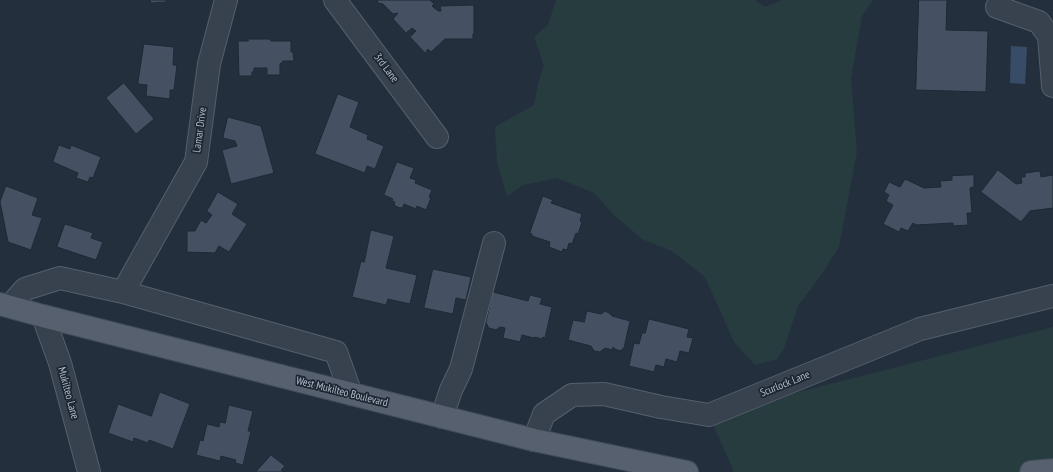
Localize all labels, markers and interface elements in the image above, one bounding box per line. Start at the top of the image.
street label: 3rd Lane [371,51,401,85]
street label: Lamar Drive [190,106,210,154]
street label: Mukilteo Lane [55,365,81,421]
street label: Scurlock Lane [758,368,812,400]
street label: West Mukilteo Boulevard [295,374,389,410]

